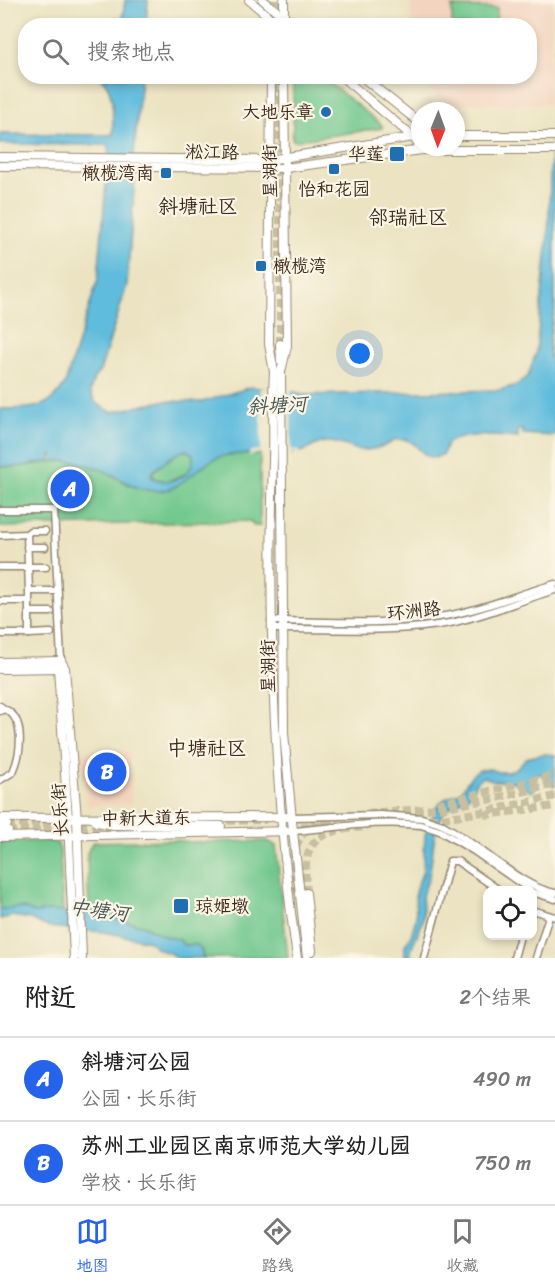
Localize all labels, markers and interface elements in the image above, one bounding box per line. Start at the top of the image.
search box [18,18,537,84]
text: 搜索地点 [87,32,175,71]
icon: search [39,35,72,68]
place label: 大地乐章 [242,96,314,128]
north arrow [411,102,465,156]
marker: 大地乐章 [319,105,333,119]
street label: 淞江路 [185,136,239,168]
place label: 华莲 [348,138,384,170]
street label: 星湖街 [254,144,286,198]
marker: 华莲 [388,145,406,163]
place label: 橄榄湾南 [82,157,154,189]
marker: 怡和花园 [327,162,341,176]
marker: 橄榄湾南 [159,166,173,180]
place label: 怡和花园 [298,173,370,205]
district label: 斜塘社区 [158,189,238,224]
district label: 邻瑞社区 [368,200,448,235]
place label: 橄榄湾 [273,250,327,282]
marker: 橄榄湾 [254,259,268,273]
your location [345,339,374,368]
water label: 斜塘河 [246,386,311,425]
pin: A [50,466,90,512]
street label: 环洲路 [385,592,443,630]
street label: 星湖街 [252,639,284,693]
district label: 中塘社区 [167,731,247,766]
pin: B [88,750,126,794]
street label: 长乐街 [42,782,78,838]
street label: 中新大道东 [101,801,191,835]
map controls [483,886,537,940]
button: locate [483,886,537,940]
water label: 中塘河 [67,889,134,932]
place label: 琼姬墩 [195,890,249,922]
marker: 琼姬墩 [172,897,190,915]
text: 附近 [24,974,76,1020]
text: 2个结果 [459,980,531,1015]
text: 斜塘河公园 [81,1042,191,1081]
text: A [37,1062,50,1097]
text: 490 m [473,1062,531,1097]
text: 公园 · 长乐街 [81,1081,197,1116]
text: 苏州工业园区南京师范大学幼儿园 [81,1126,411,1165]
text: B [37,1146,50,1181]
text: 750 m [474,1146,531,1181]
text: 学校 · 长乐街 [81,1165,197,1200]
tab: 地图 [76,1215,109,1280]
tab: 路线 [261,1215,294,1280]
tab: 收藏 [446,1215,479,1280]

